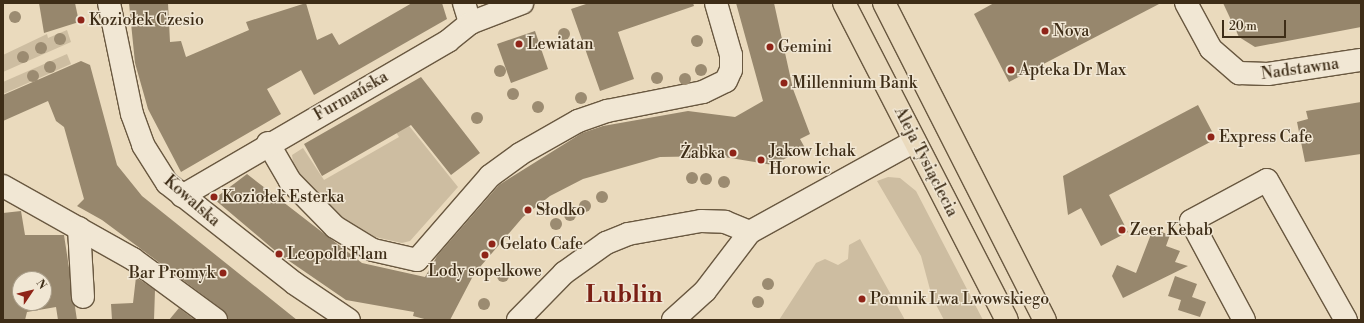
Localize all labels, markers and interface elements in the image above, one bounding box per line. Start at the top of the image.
place label: Koziołek Czesio [89,10,204,30]
scale bar [1224,12,1288,38]
marker: Koziołek Czesio [76,15,86,25]
text: 20 m [1229,19,1257,34]
place label: Nova [1053,21,1089,41]
marker: Nova [1040,26,1050,36]
place label: Lewiatan [527,34,594,54]
place label: Gemini [778,37,832,57]
marker: Lewiatan [514,39,524,49]
marker: Gemini [765,42,775,52]
street label: Nadstawna [1260,54,1340,84]
place label: Apteka Dr Max [1019,60,1126,80]
marker: Apteka Dr Max [1006,65,1016,75]
street label: Furmańska [311,67,391,125]
place label: Millennium Bank [792,73,917,93]
marker: Millennium Bank [779,78,789,88]
street label: Aleja Tysiąclecia [890,104,962,220]
place label: Express Cafe [1219,127,1312,147]
marker: Express Cafe [1206,132,1216,142]
place label: Jakow Ichak Horowic [769,141,855,179]
place label: Żabka [680,143,725,163]
marker: Żabka [728,148,738,158]
marker: Jakow Ichak Horowic [756,155,766,165]
street label: Kowalska [160,171,224,231]
place label: Koziołek Esterka [222,187,344,207]
marker: Koziołek Esterka [209,192,219,202]
place label: Słodko [536,200,585,220]
marker: Słodko [523,205,533,215]
place label: Zeer Kebab [1130,220,1213,240]
marker: Zeer Kebab [1117,225,1127,235]
place label: Gelato Cafe [500,234,583,254]
marker: Gelato Cafe [487,239,497,249]
place label: Leopold Flam [287,244,387,264]
marker: Leopold Flam [274,249,284,259]
marker: Lody sopelkowe [480,250,490,260]
place label: Lody sopelkowe [428,261,542,281]
place label: Bar Promyk [129,263,215,283]
marker: Bar Promyk [218,268,228,278]
north arrow [12,271,52,311]
text: N [33,277,49,292]
district label: Lublin [586,282,662,310]
place label: Pomnik Lwa Lwowskiego [870,289,1049,309]
marker: Pomnik Lwa Lwowskiego [857,294,867,304]

